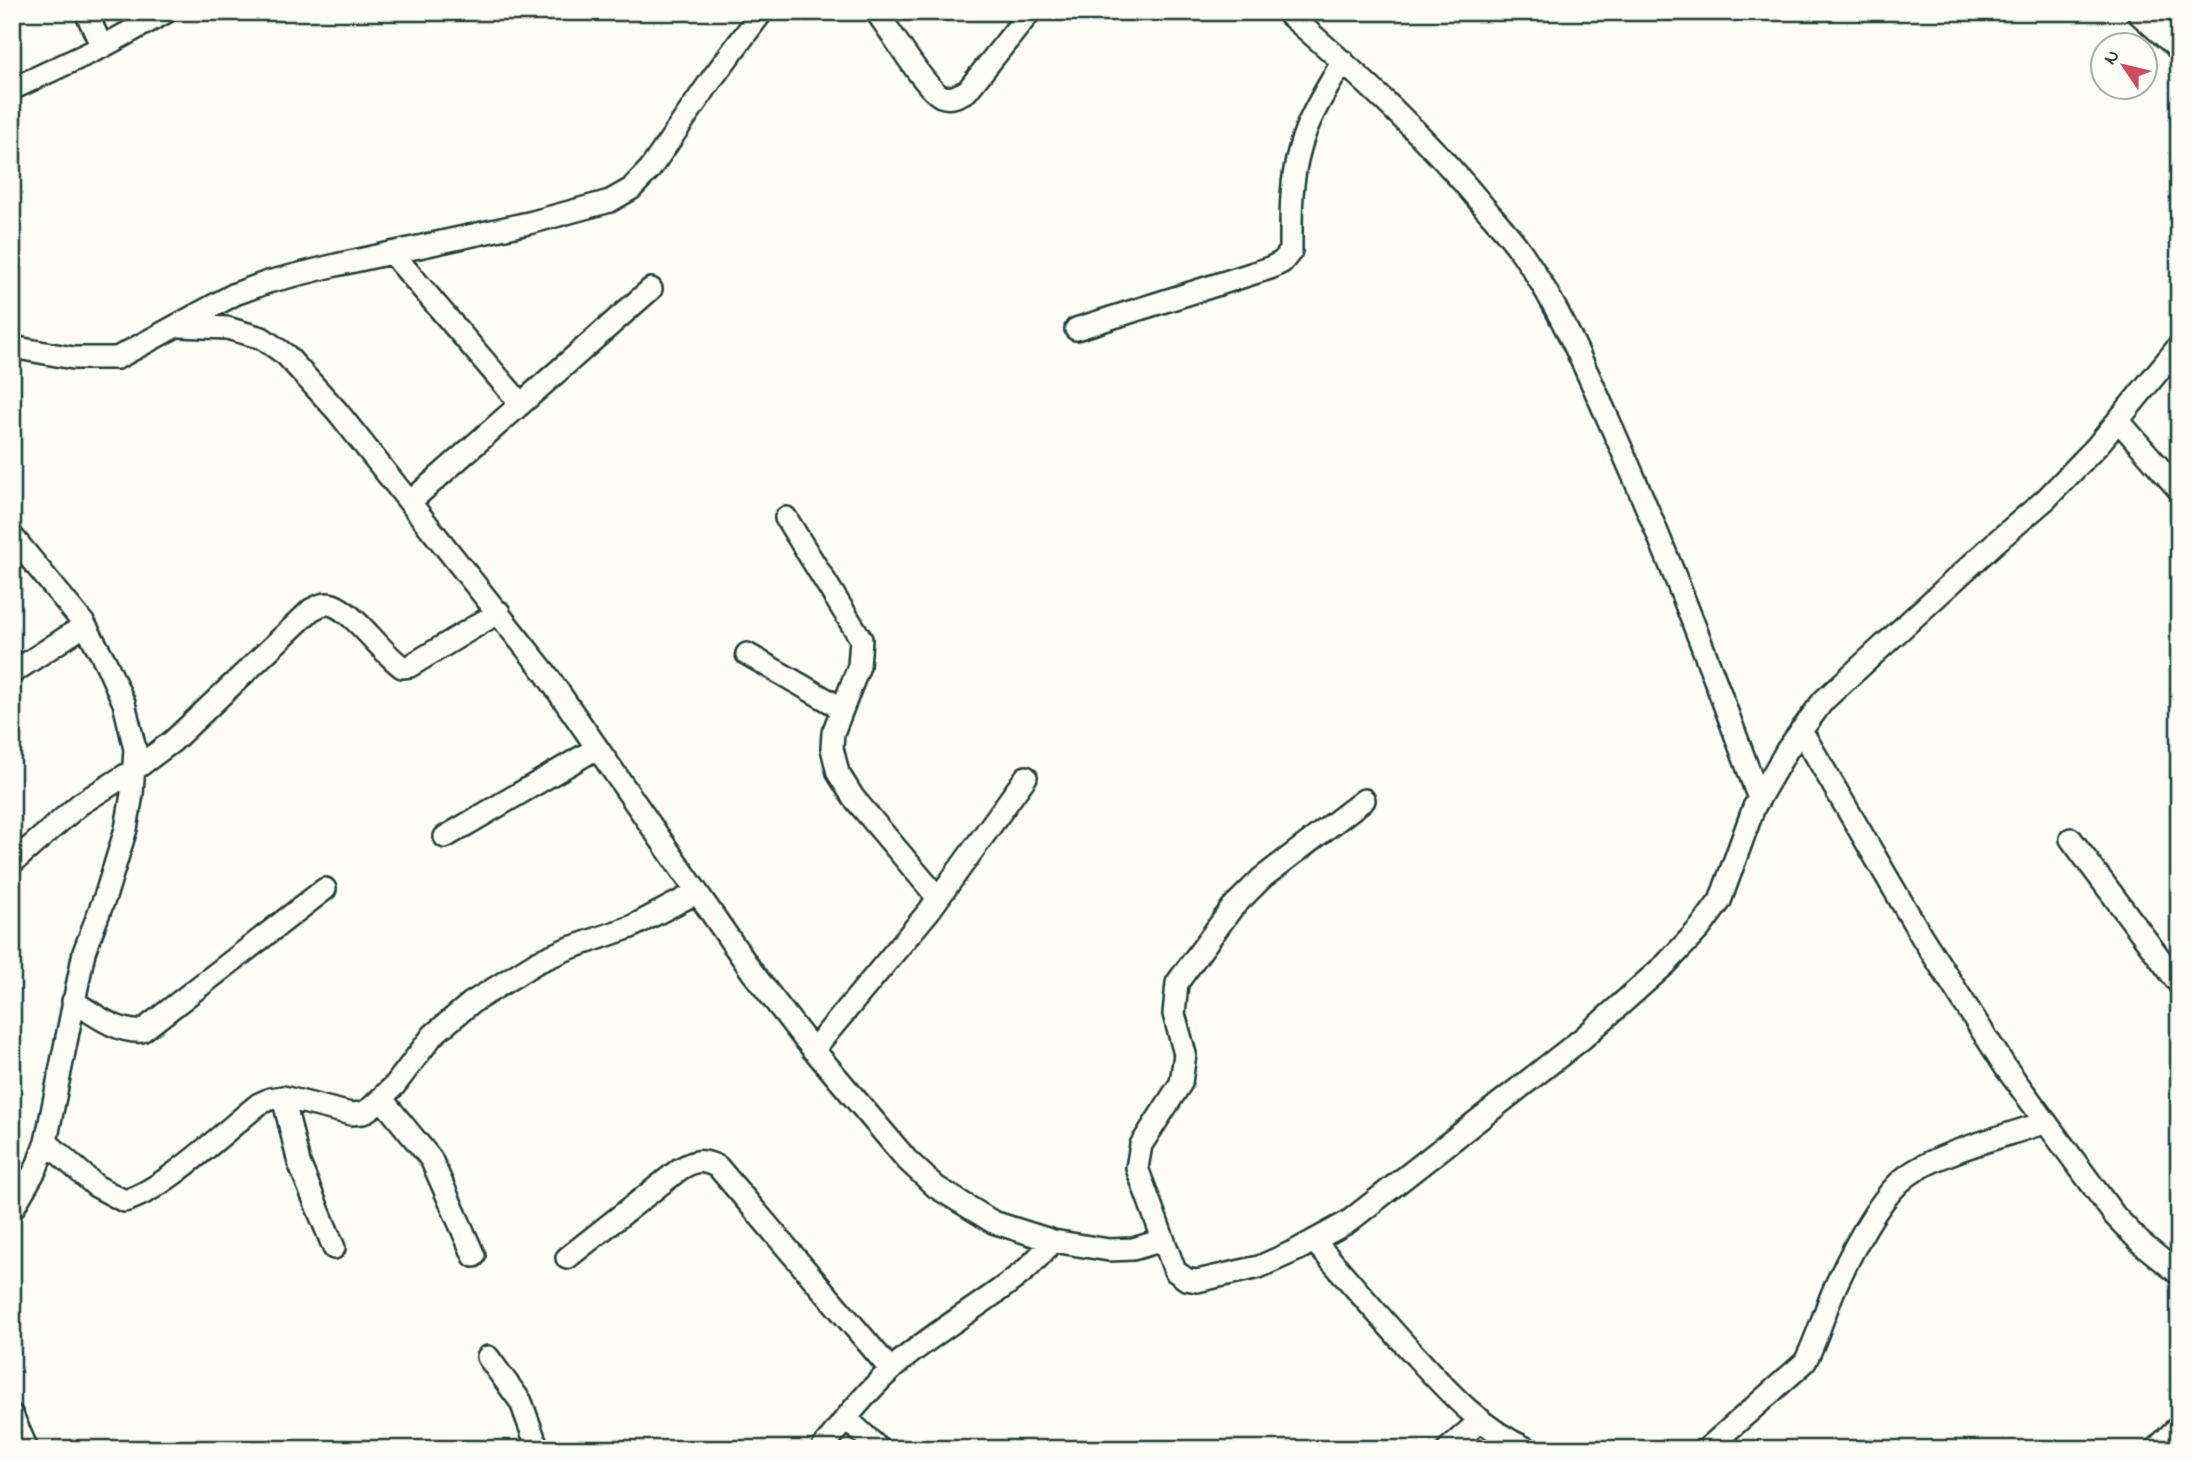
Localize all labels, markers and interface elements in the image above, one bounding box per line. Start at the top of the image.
north arrow [2090,32,2160,102]
text: N [2097,45,2127,71]

